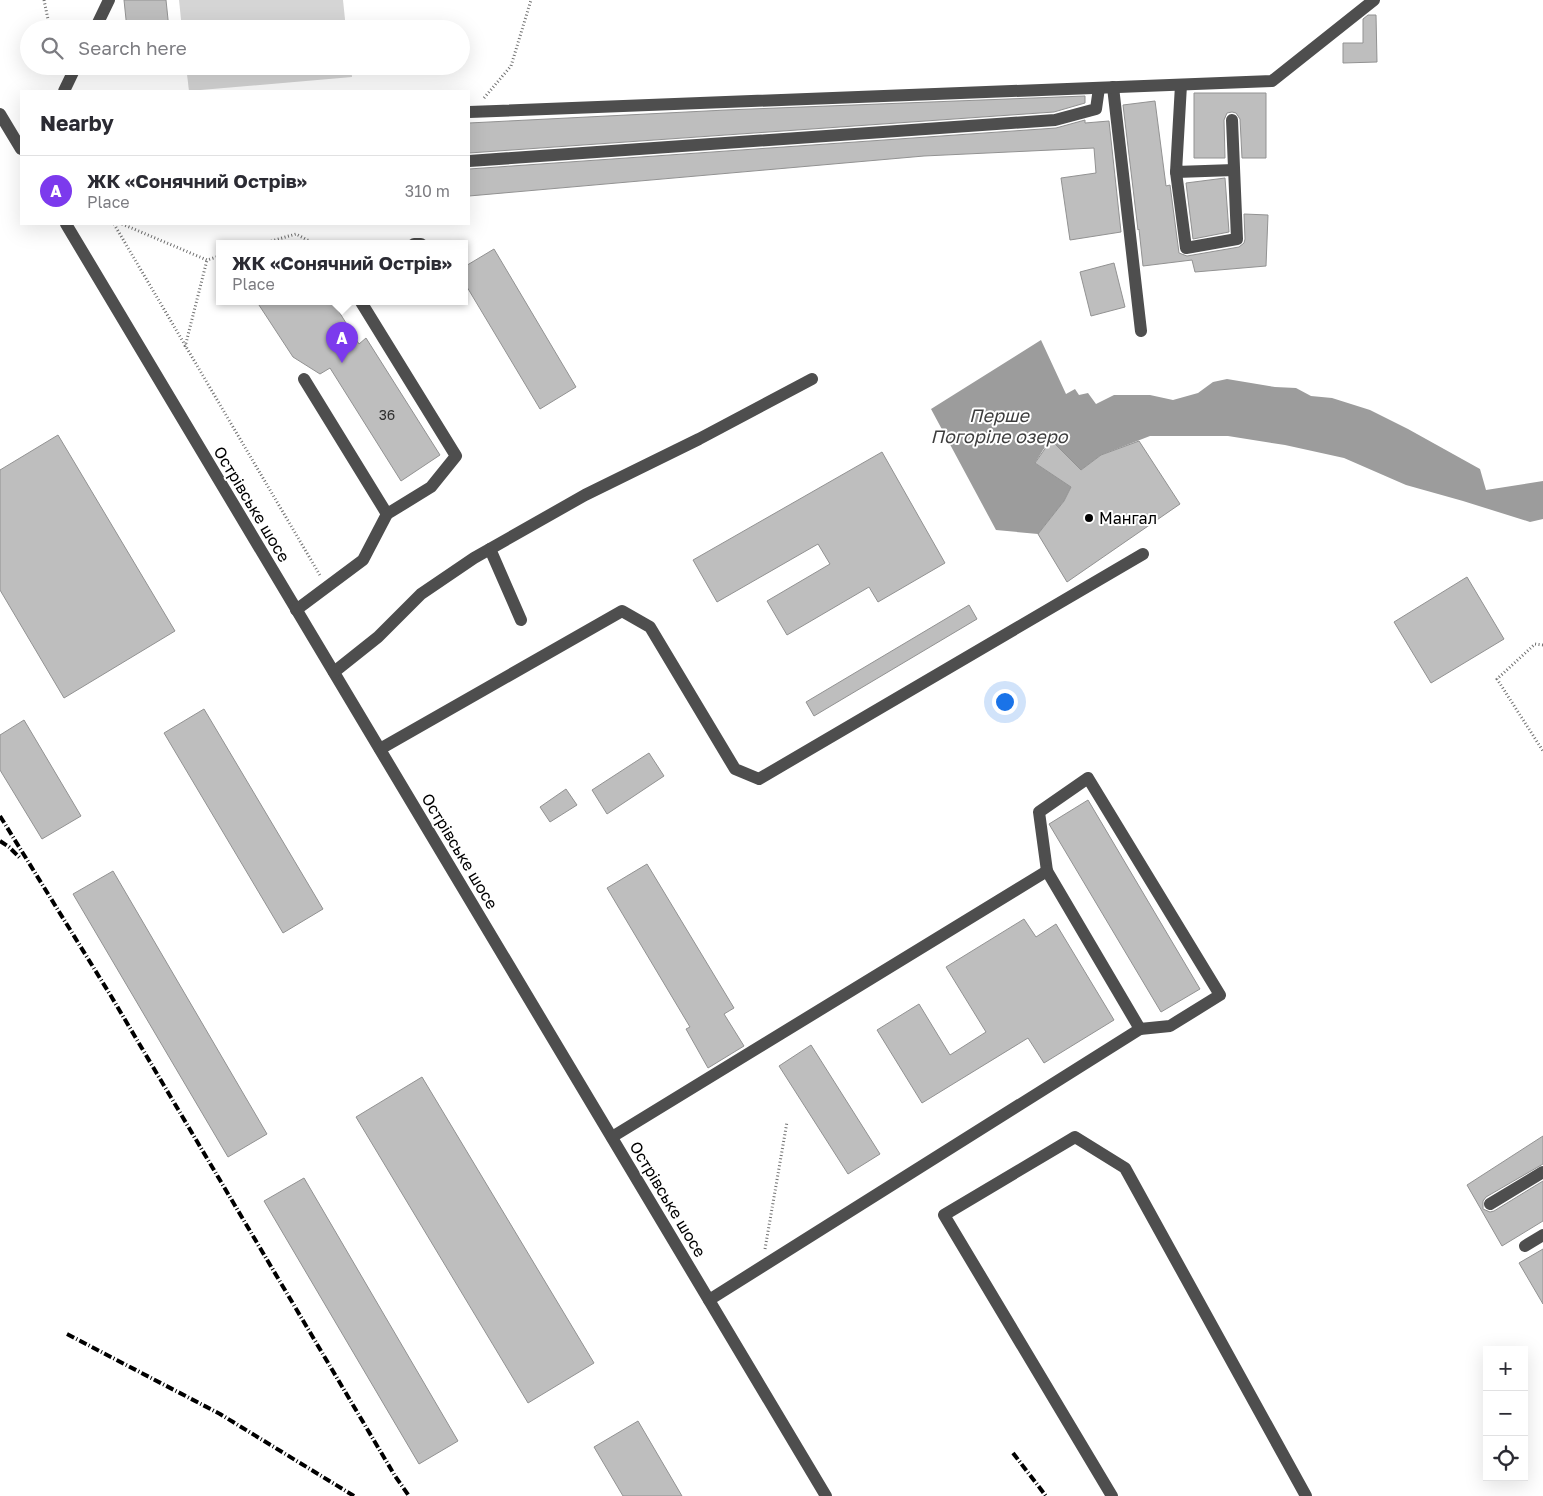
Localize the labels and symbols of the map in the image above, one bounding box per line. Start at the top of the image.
pin: A [326,322,358,363]
water label: Перше Погоріле озеро [930,404,1069,447]
house number: 36 [379,406,395,423]
street label: Острівське шосе [210,443,294,565]
place label: Мангал [1099,508,1157,528]
marker: Мангал [1083,512,1095,524]
your location [992,689,1018,715]
street label: Острівське шосе [418,790,502,912]
street label: Острівське шосе [626,1138,710,1260]

